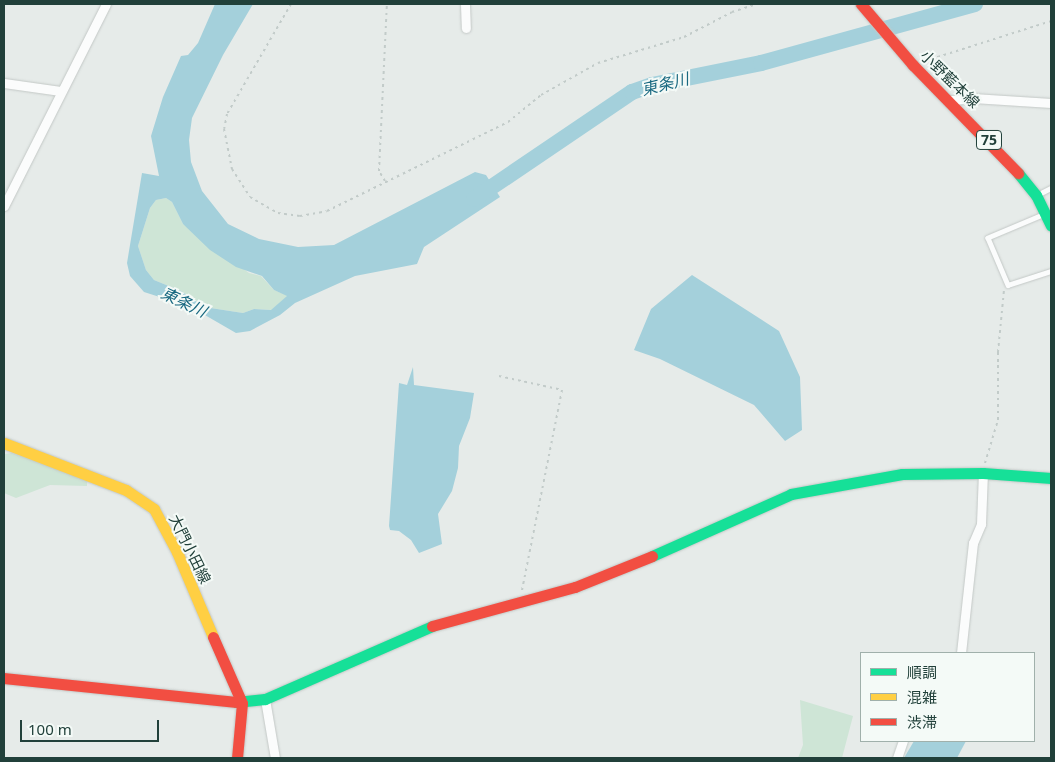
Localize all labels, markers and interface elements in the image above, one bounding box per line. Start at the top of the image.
street label: 小野藍本線 [917,46,983,112]
water label: 東条川 [639,69,691,99]
road number: 75 [975,128,1003,152]
water label: 東条川 [158,283,210,321]
street label: 大門小田線 [165,511,215,587]
legend [860,652,1035,742]
text: 順調 [907,662,937,682]
text: 混雑 [907,687,937,707]
scale bar [22,710,161,742]
text: 渋滞 [907,712,937,732]
text: 100 m [28,719,72,739]

